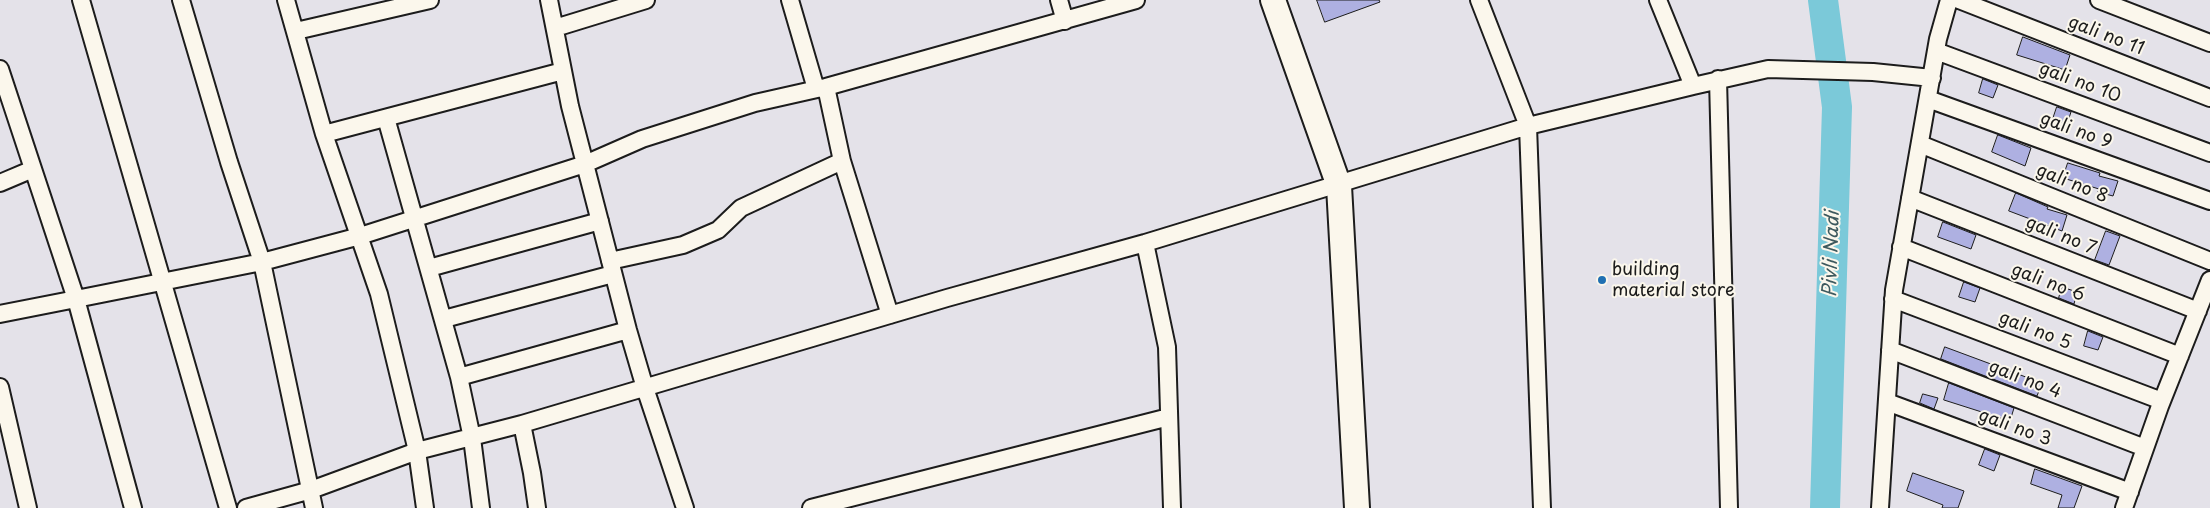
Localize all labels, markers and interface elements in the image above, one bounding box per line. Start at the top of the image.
street label: gali no 11 [2065,12,2147,60]
street label: gali no 10 [2036,58,2124,108]
street label: gali no 9 [2037,108,2115,154]
street label: gali no 8 [2033,160,2111,208]
water label: Pivli Nadi [1819,211,1845,297]
street label: gali no 7 [2022,212,2100,260]
place label: building material store [1612,259,1734,302]
street label: gali no 6 [2008,259,2088,307]
marker: building material store [1596,274,1608,286]
street label: gali no 5 [1996,307,2074,355]
street label: gali no 4 [1986,356,2064,404]
street label: gali no 3 [1976,405,2054,451]

